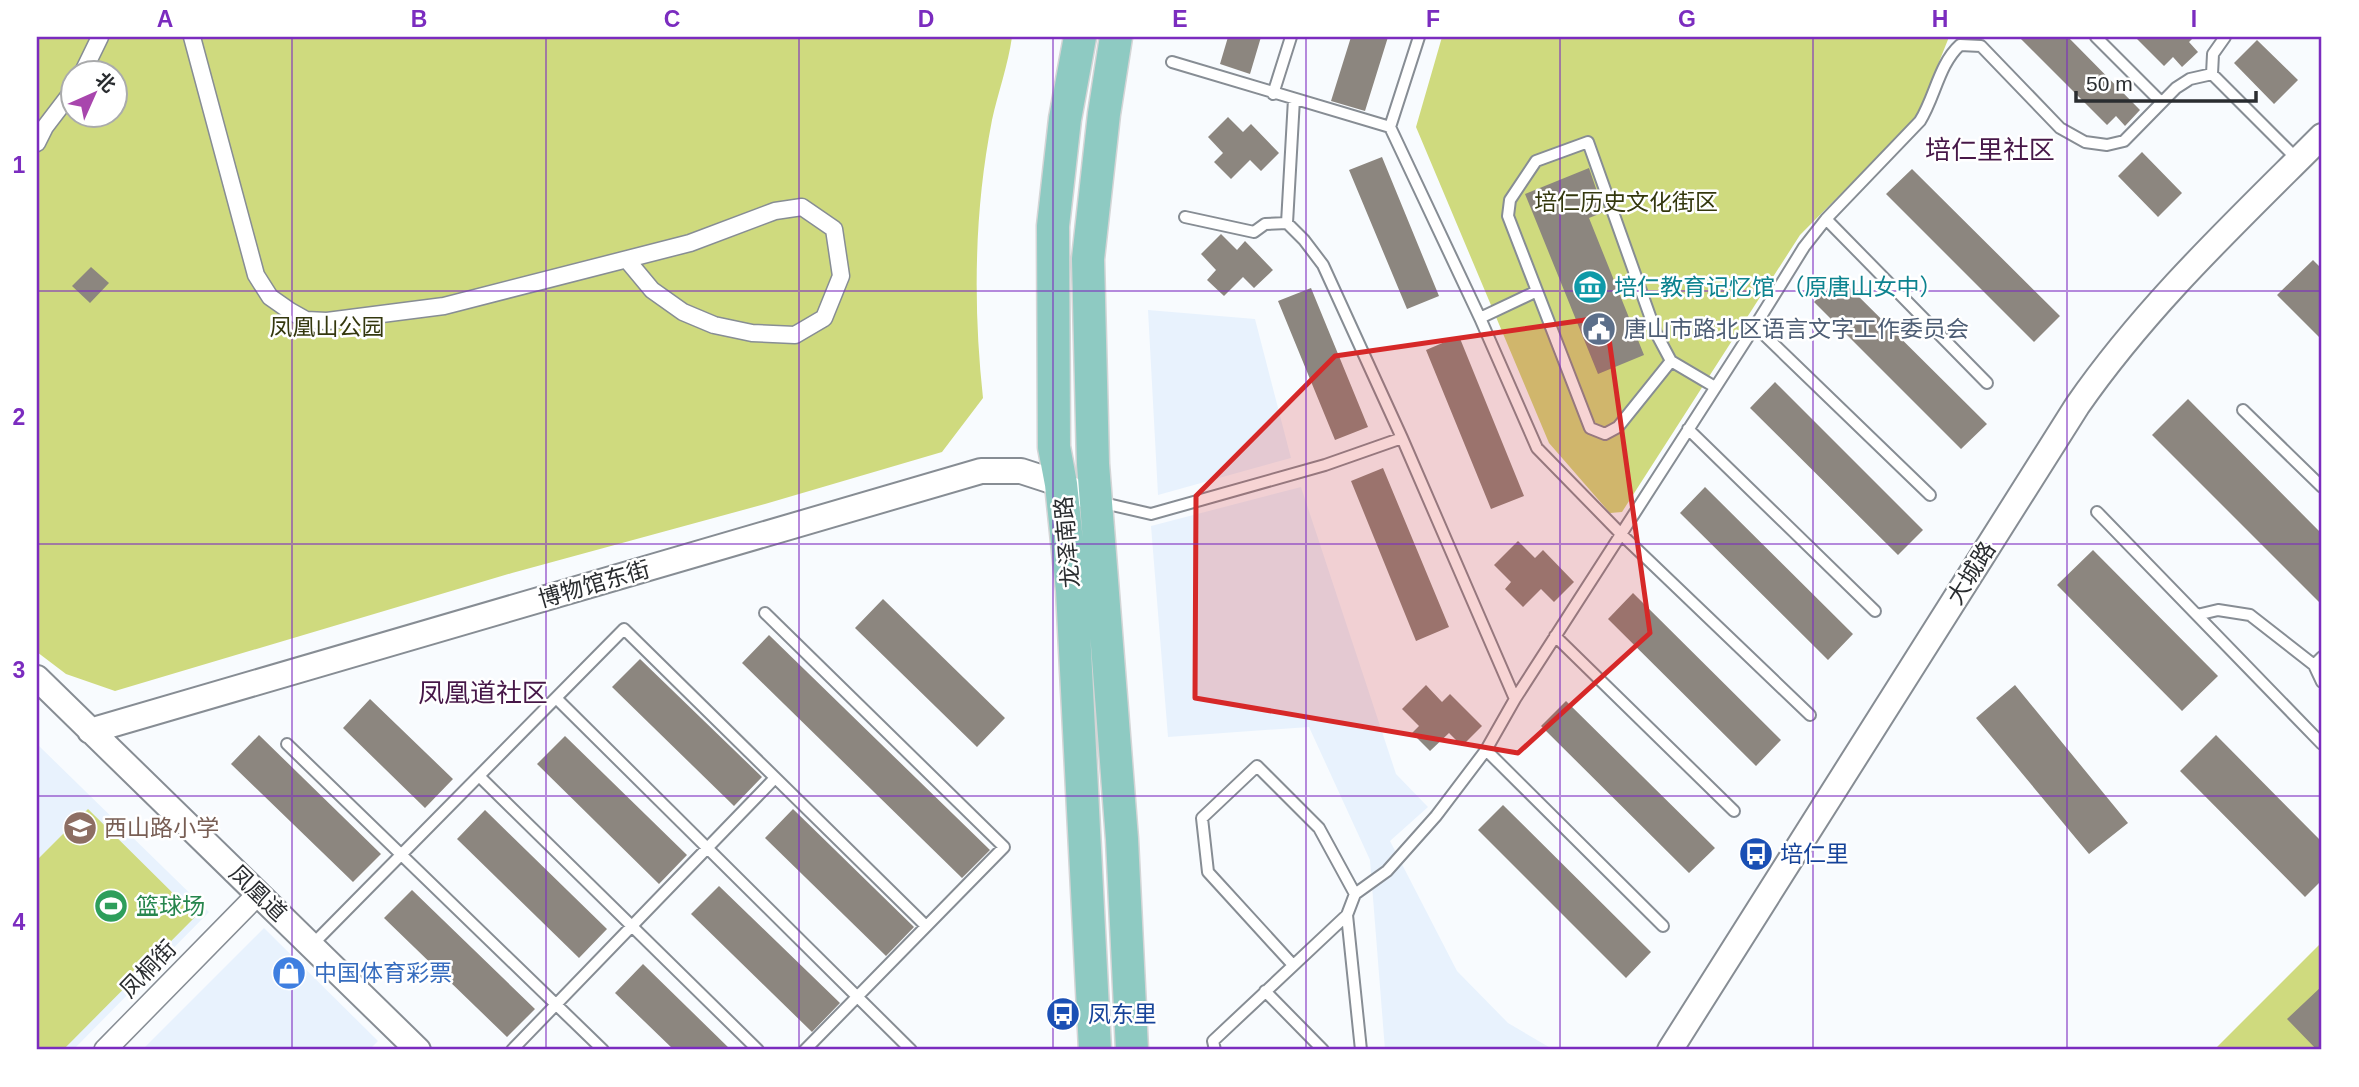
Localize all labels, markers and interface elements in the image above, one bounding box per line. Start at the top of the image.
text: A [157,6,173,32]
text: B [411,6,427,32]
text: C [664,6,680,32]
text: D [918,6,934,32]
text: E [1172,6,1188,32]
text: F [1426,6,1440,32]
text: G [1678,6,1696,32]
text: H [1932,6,1948,32]
text: I [2191,6,2197,32]
north arrow [60,60,130,130]
scale bar [2076,60,2256,104]
text: 北 [92,68,120,96]
text: 50 m [2086,72,2133,95]
district label: 培仁里社区 [1925,135,2055,165]
text: 1 [13,152,26,178]
park label: 培仁历史文化街区 [1534,189,1718,215]
museum icon: 培仁教育记忆馆 （原唐山女中） [1571,268,1609,306]
place label: 培仁教育记忆馆 （原唐山女中） [1614,274,1942,300]
public building icon: 唐山市路北区语言文字工作委员会 [1580,310,1618,348]
park label: 凤凰山公园 [270,314,385,340]
place label: 唐山市路北区语言文字工作委员会 [1624,316,1969,342]
text: 2 [13,404,25,430]
street label: 龙泽南路 [1050,495,1084,589]
street label: 大城路 [1942,537,2000,609]
street label: 博物馆东街 [535,556,653,612]
text: 3 [13,657,25,683]
district label: 凤凰道社区 [418,678,548,708]
school or university icon: 西山路小学 [61,809,99,847]
place label: 西山路小学 [104,815,219,841]
bus stop icon: 培仁里 [1737,835,1775,873]
place label: 培仁里 [1780,841,1849,867]
street label: 凤凰道 [224,860,292,926]
sports icon: 篮球场 [92,887,130,925]
place label: 篮球场 [136,893,205,919]
text: 4 [13,909,26,935]
street label: 凤桐街 [115,935,181,1003]
shop icon: 中国体育彩票 [270,954,308,992]
place label: 中国体育彩票 [314,960,452,986]
bus stop icon: 凤东里 [1044,995,1082,1033]
place label: 凤东里 [1088,1001,1157,1027]

